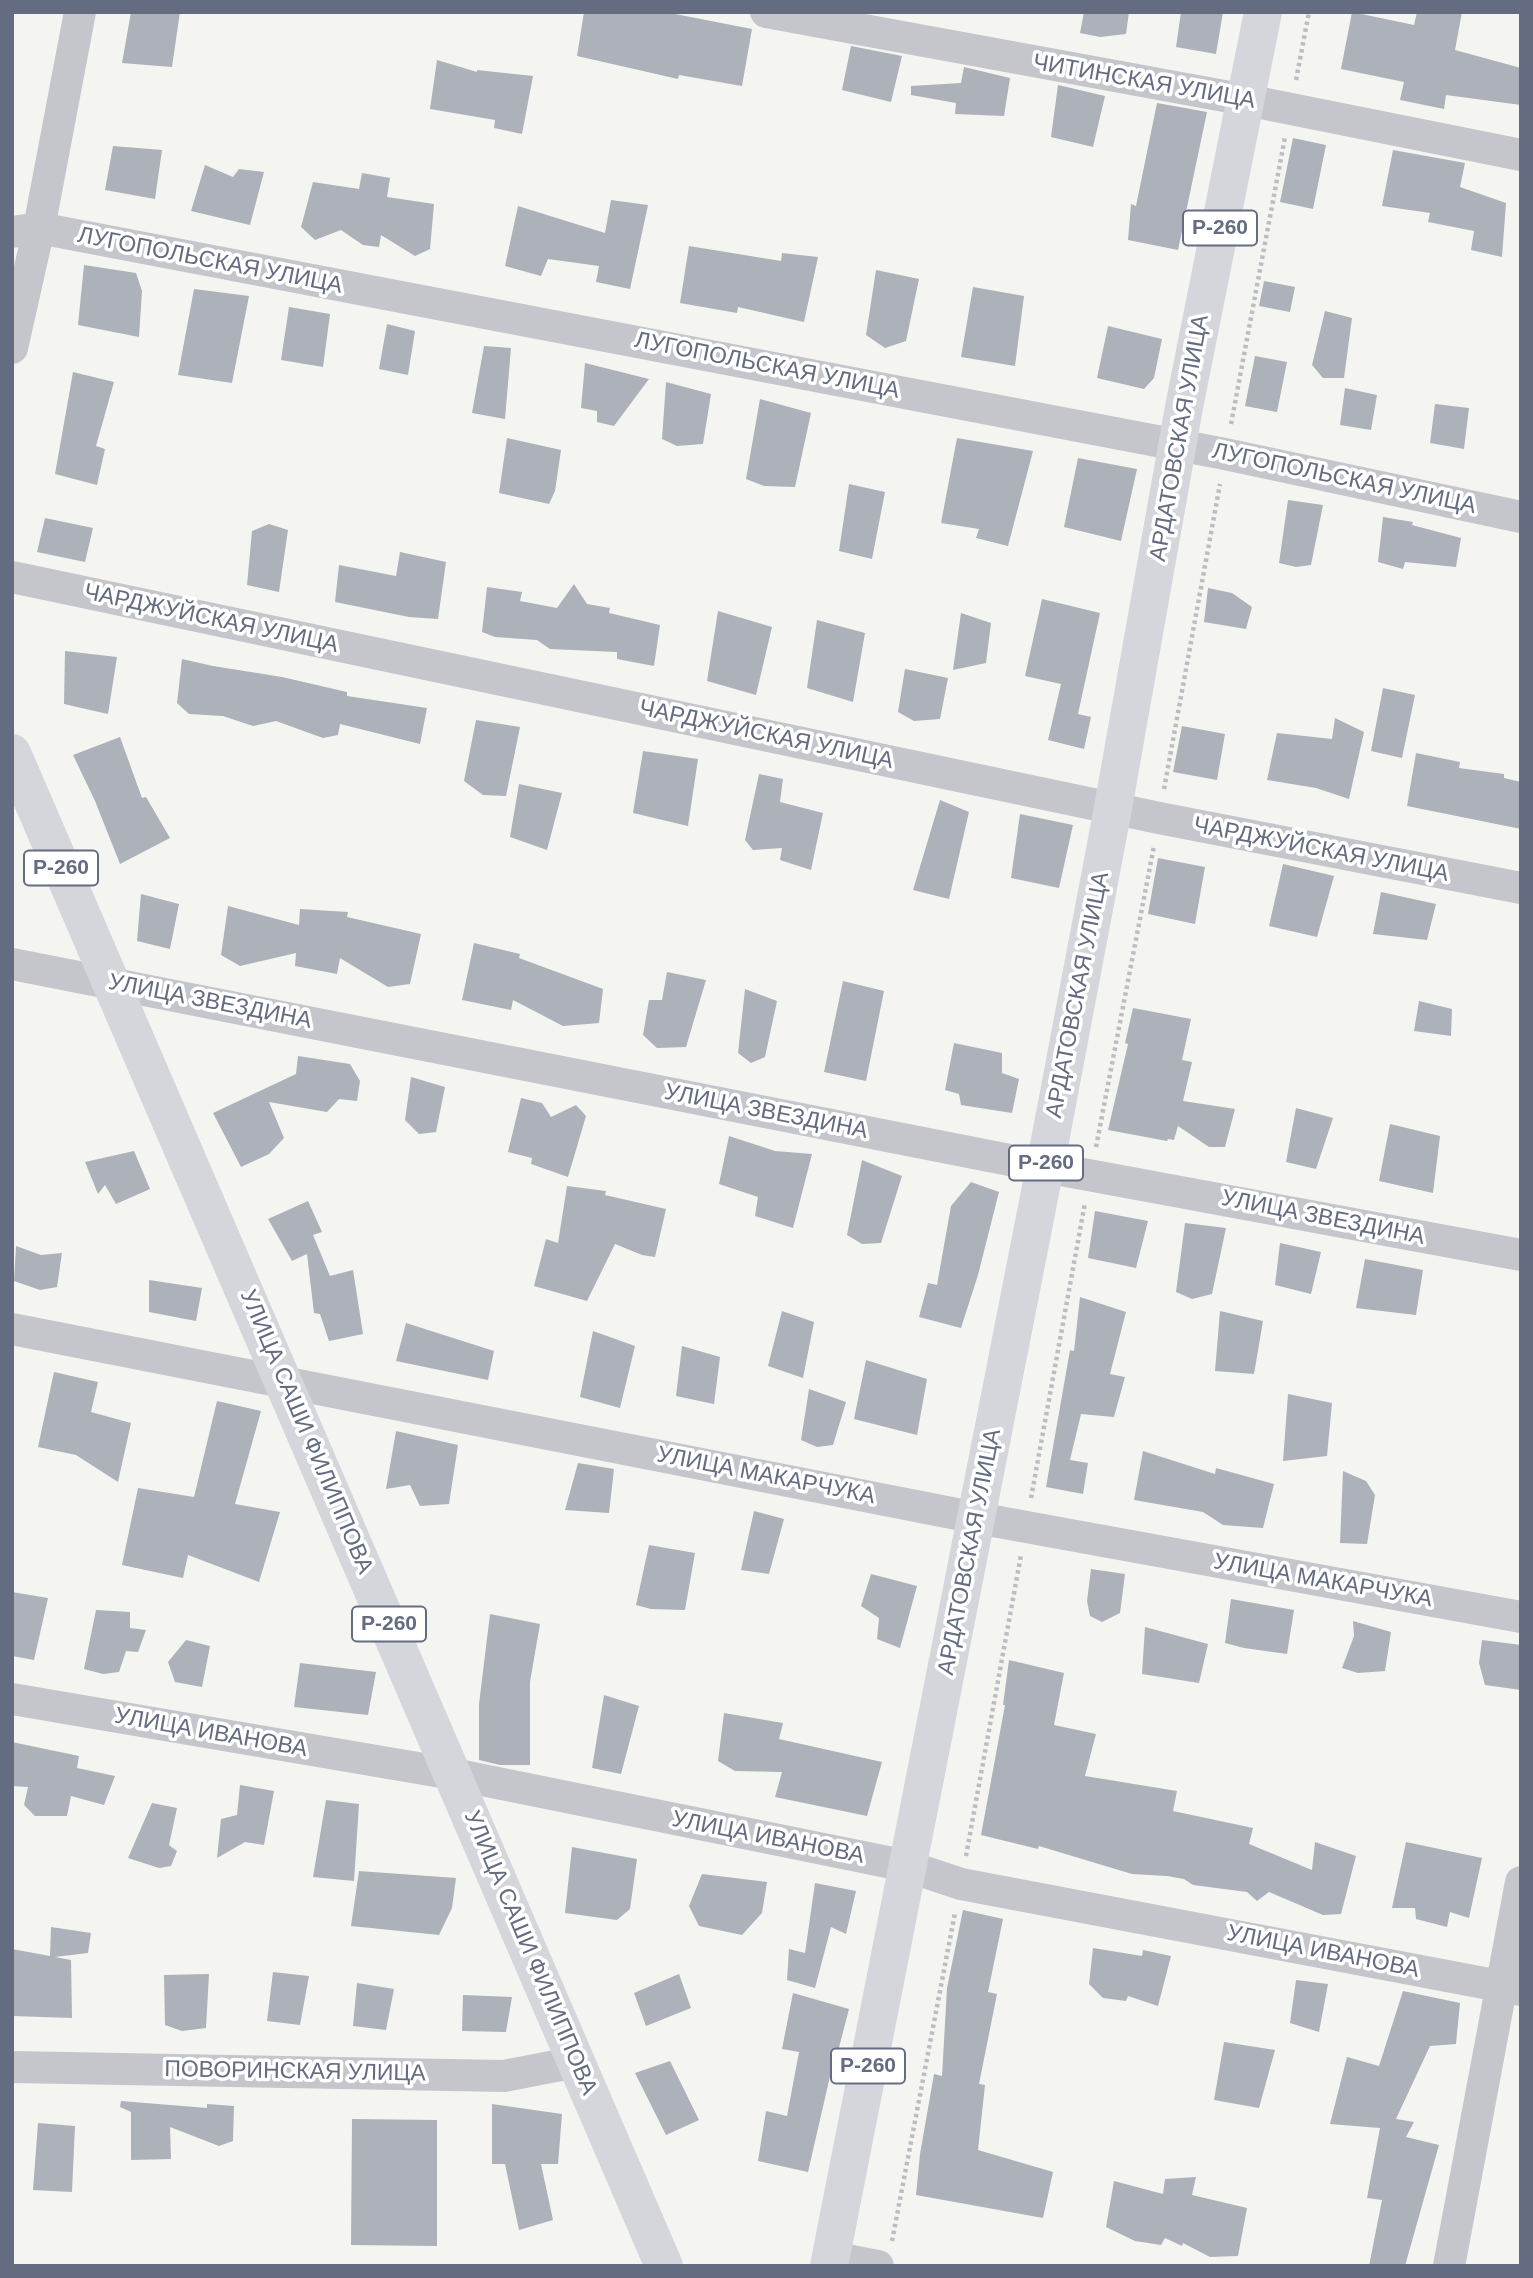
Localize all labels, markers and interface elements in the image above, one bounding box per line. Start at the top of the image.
street label: ЧИТИНСКАЯ УЛИЦА [1031,49,1257,115]
road number: Р-260 [1183,210,1257,246]
street label: ЛУГОПОЛЬСКАЯ УЛИЦА [75,222,345,300]
street label: АРДАТОВСКАЯ УЛИЦА [1145,313,1215,563]
street label: ЛУГОПОЛЬСКАЯ УЛИЦА [632,327,902,405]
street label: ЛУГОПОЛЬСКАЯ УЛИЦА [1210,438,1478,520]
street label: ЧАРДЖУЙСКАЯ УЛИЦА [81,579,341,659]
street label: ЧАРДЖУЙСКАЯ УЛИЦА [636,695,896,775]
street label: ЧАРДЖУЙСКАЯ УЛИЦА [1191,812,1451,888]
road number: Р-260 [24,850,98,886]
street label: АРДАТОВСКАЯ УЛИЦА [1041,870,1115,1120]
street label: УЛИЦА ЗВЕЗДИНА [106,969,314,1035]
street label: УЛИЦА ЗВЕЗДИНА [662,1079,870,1145]
road number: Р-260 [1009,1146,1083,1180]
street label: УЛИЦА ЗВЕЗДИНА [1219,1185,1427,1251]
street label: УЛИЦА САШИ ФИЛИППОВА [233,1286,379,1578]
street label: АРДАТОВСКАЯ УЛИЦА [933,1427,1007,1677]
street label: УЛИЦА МАКАРЧУКА [655,1441,877,1511]
street label: УЛИЦА МАКАРЧУКА [1212,1548,1434,1614]
road number: Р-260 [352,1606,426,1642]
street label: УЛИЦА ИВАНОВА [113,1702,309,1764]
street label: УЛИЦА ИВАНОВА [670,1806,866,1870]
street label: УЛИЦА САШИ ФИЛИППОВА [457,1807,603,2099]
street label: УЛИЦА ИВАНОВА [1225,1920,1421,1984]
road number: Р-260 [831,2048,905,2084]
street label: ПОВОРИНСКАЯ УЛИЦА [164,2056,426,2088]

